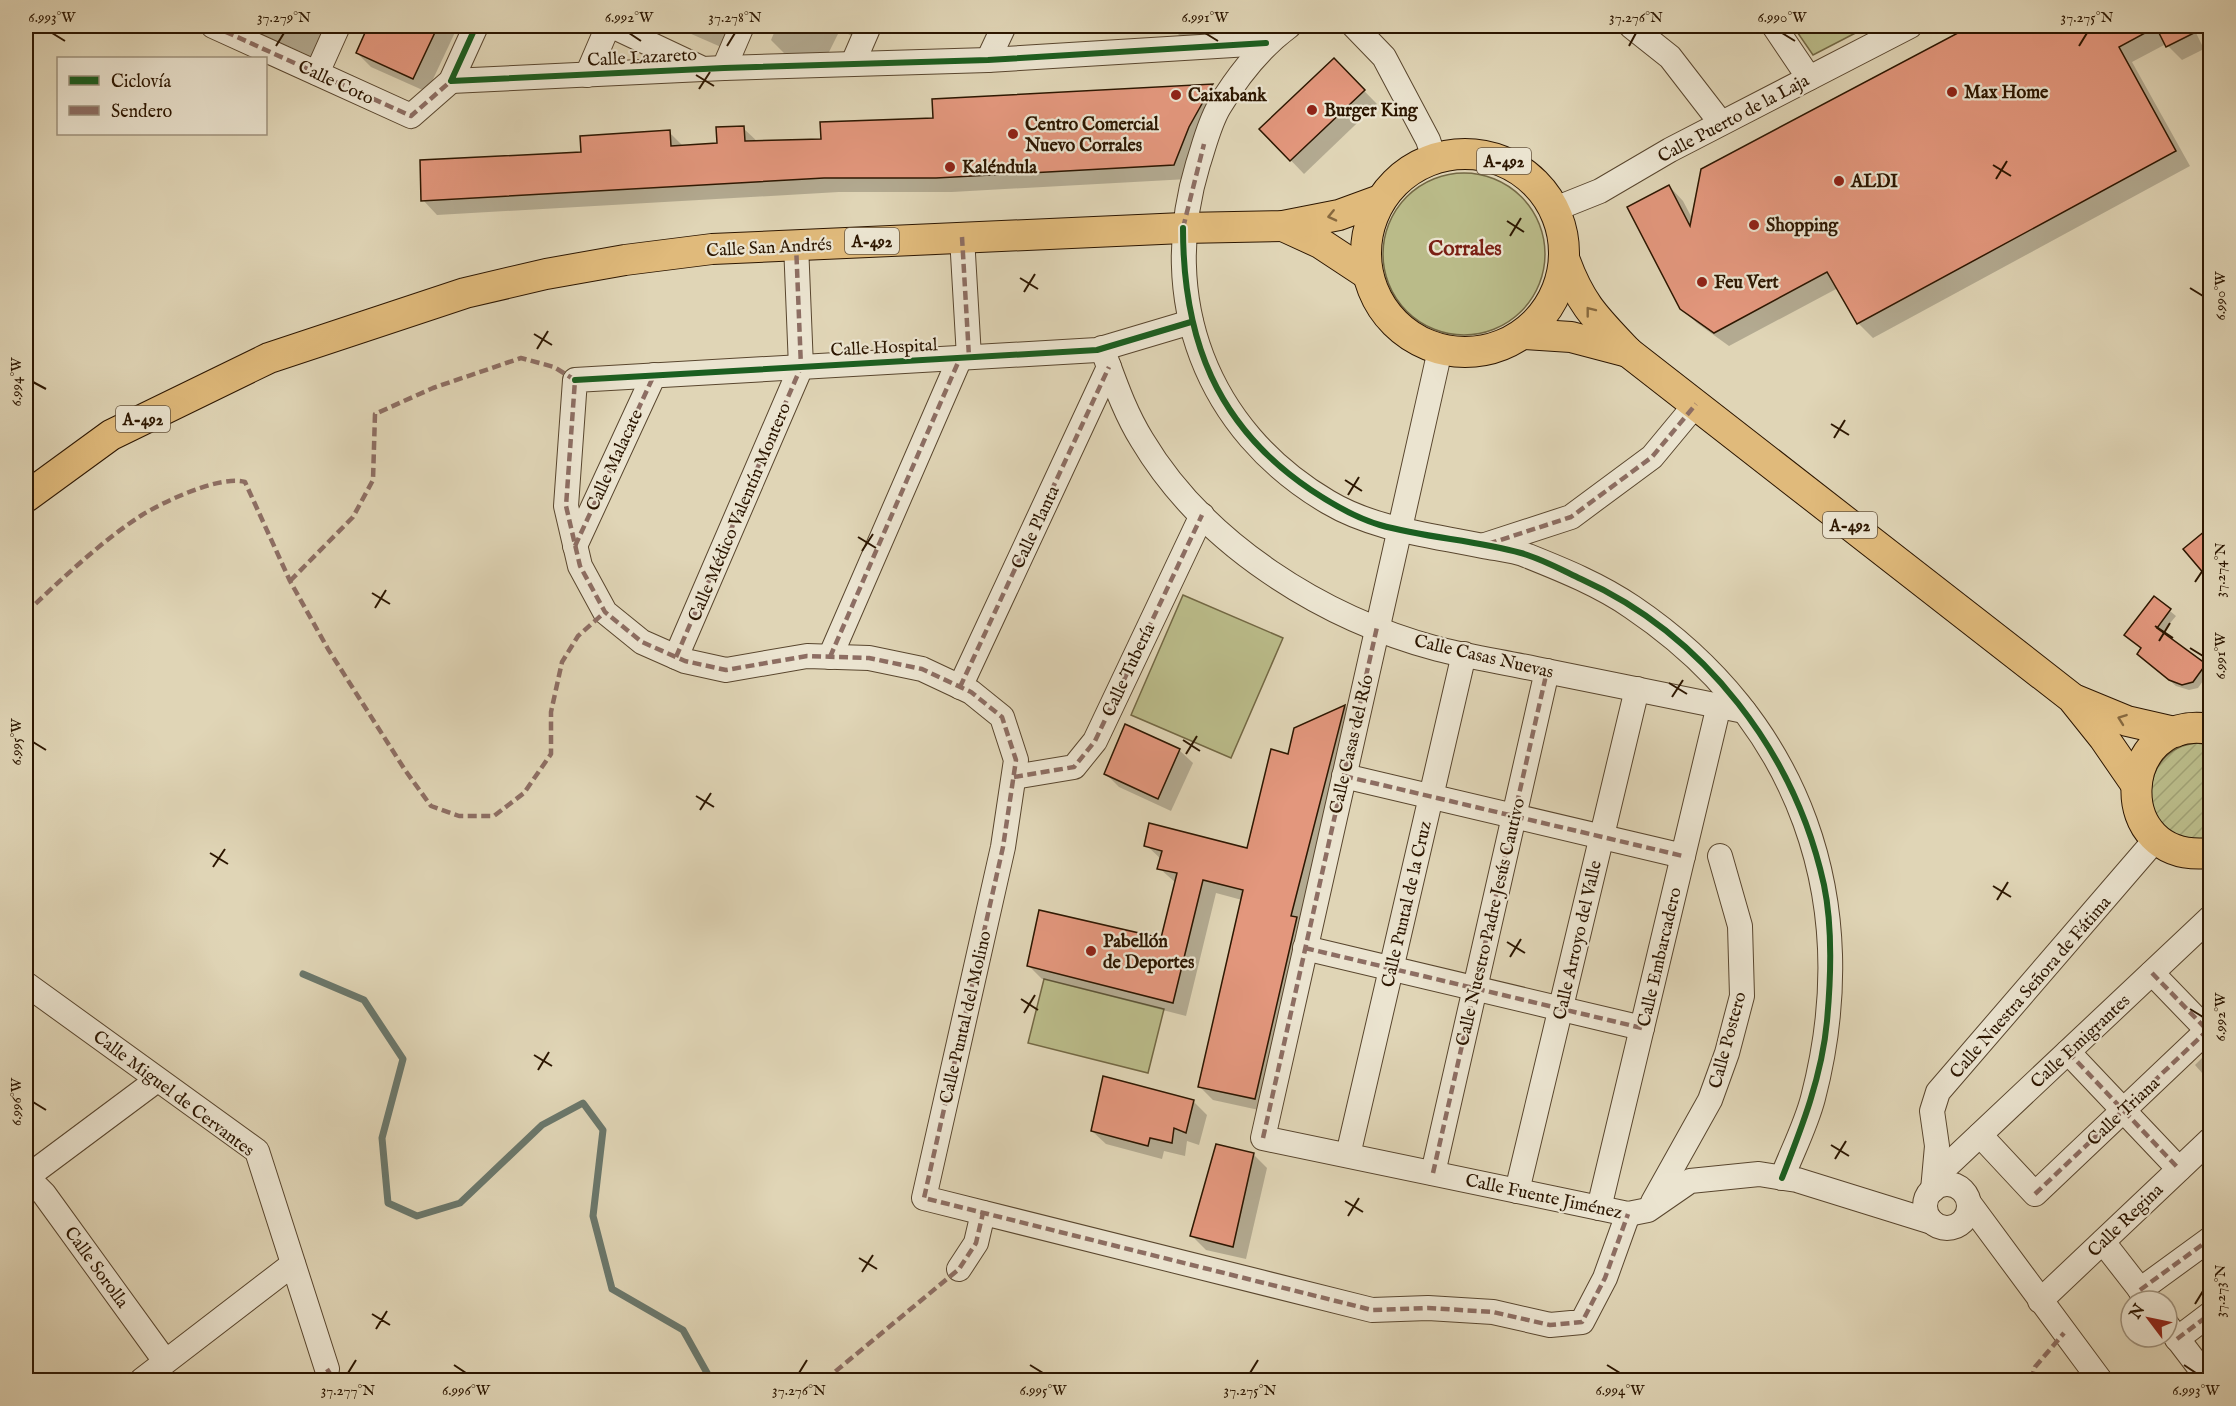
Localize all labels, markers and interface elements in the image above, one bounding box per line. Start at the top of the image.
text: 6.993°W [28,8,76,27]
text: 37.279°N [257,8,311,27]
text: 6.992°W [605,8,654,27]
text: 37.278°N [708,8,762,27]
text: 6.991°W [1181,8,1229,27]
text: 37.276°N [1609,8,1663,27]
text: 6.990°W [1757,8,1807,27]
text: 37.275°N [2061,8,2113,27]
street label: Calle Lazareto [587,44,698,73]
street label: Calle Coto [294,56,377,111]
legend [57,57,267,135]
street label: Calle Puerto de la Laja [1654,70,1813,169]
text: Ciclovía [111,71,171,94]
place label: Max Home [1964,82,2049,105]
place label: Caixabank [1188,85,1268,108]
marker: Max Home [1945,85,1959,99]
marker: Caixabank [1169,88,1183,102]
place label: Burger King [1324,100,1419,123]
text: Sendero [111,101,173,124]
marker: Burger King [1305,103,1319,117]
place label: Centro Comercial Nuevo Corrales [1024,114,1160,158]
marker: Centro Comercial Nuevo Corrales [1006,127,1020,141]
road number: A-492 [1477,148,1531,174]
place label: Kaléndula [962,157,1038,180]
marker: Kaléndula [943,160,957,174]
place label: ALDI [1850,171,1898,194]
marker: ALDI [1832,174,1846,188]
one-way arrow [1328,208,1338,221]
place label: Shopping [1766,215,1839,238]
marker: Shopping [1747,218,1761,232]
road number: A-492 [845,228,899,254]
street label: Calle San Andrés [706,234,832,263]
district label: Corrales [1428,236,1502,263]
text: 6.990°W [2211,271,2230,321]
place label: Feu Vert [1714,272,1780,295]
marker: Feu Vert [1695,275,1709,289]
one-way arrow [1587,307,1598,318]
street label: Calle Hospital [830,334,938,363]
text: 6.994°W [7,357,26,406]
street label: Calle Médico Valentín Montero [684,399,797,626]
road number: A-492 [116,406,170,432]
street label: Calle Malacate [582,406,649,515]
street label: Calle Planta [1007,482,1066,573]
road number: A-492 [1823,512,1877,538]
text: 37.274°N [2211,543,2230,597]
street label: Calle Tubería [1098,620,1161,721]
street label: Calle Casas Nuevas [1412,630,1556,685]
text: 6.991°W [2211,632,2230,680]
street label: Calle Casas del Río [1325,672,1380,816]
one-way arrow [2118,713,2128,726]
text: 6.995°W [7,718,26,766]
street label: Calle Nuestro Padre Jesús Cautivo [1452,796,1531,1049]
street label: Calle Puntal de la Cruz [1377,819,1438,990]
street label: Calle Arroyo del Valle [1549,858,1608,1022]
street label: Calle Embarcadero [1633,885,1688,1029]
street label: Calle Nuestra Señora de Fátima [1946,892,2117,1084]
street label: Calle Puntal del Molino [935,928,998,1106]
place label: Pabellón de Deportes [1103,931,1195,975]
marker: Pabellón de Deportes [1084,944,1098,958]
street label: Calle Postero [1704,989,1753,1091]
street label: Calle Emigrantes [2026,990,2136,1094]
text: 6.992°W [2211,992,2230,1041]
street label: Calle Miguel de Cervantes [88,1026,258,1162]
street label: Calle Triana [2083,1073,2165,1152]
text: 6.996°W [7,1077,26,1126]
street label: Calle Fuente Jiménez [1463,1170,1624,1225]
street label: Calle Regina [2083,1179,2169,1263]
street label: Calle Sorolla [58,1223,133,1313]
text: 37.273°N [2211,1264,2230,1318]
north arrow [2119,1289,2179,1349]
text: N [2125,1301,2150,1324]
text: 37.277°N [321,1381,375,1400]
text: 6.996°W [442,1381,491,1400]
text: 37.276°N [772,1381,826,1400]
text: 6.995°W [1019,1381,1067,1400]
text: 37.275°N [1224,1381,1276,1400]
text: 6.994°W [1596,1381,1645,1400]
text: 6.993°W [2172,1381,2220,1400]

